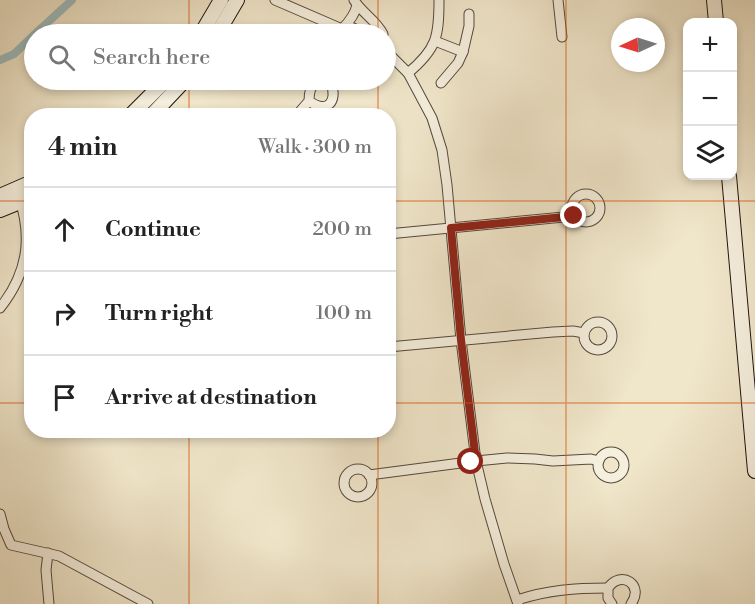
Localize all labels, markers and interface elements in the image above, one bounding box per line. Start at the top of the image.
north arrow [611,18,665,72]
map controls [683,18,737,180]
button: + [683,18,737,72]
search box [24,24,396,90]
icon: search [45,41,78,74]
text: Search here [93,44,210,71]
button: − [683,72,737,126]
button: layers [683,126,737,180]
text: 4 min [48,131,118,163]
text: Walk · 300 m [258,135,372,160]
route end [560,202,586,228]
icon: ahead [48,213,81,246]
text: Continue [105,216,201,243]
text: 200 m [312,217,372,242]
icon: right [48,297,81,330]
text: Turn right [105,300,213,327]
text: 100 m [316,301,372,326]
icon: arrive [48,381,81,414]
text: Arrive at destination [105,384,317,411]
route start [457,448,483,474]

